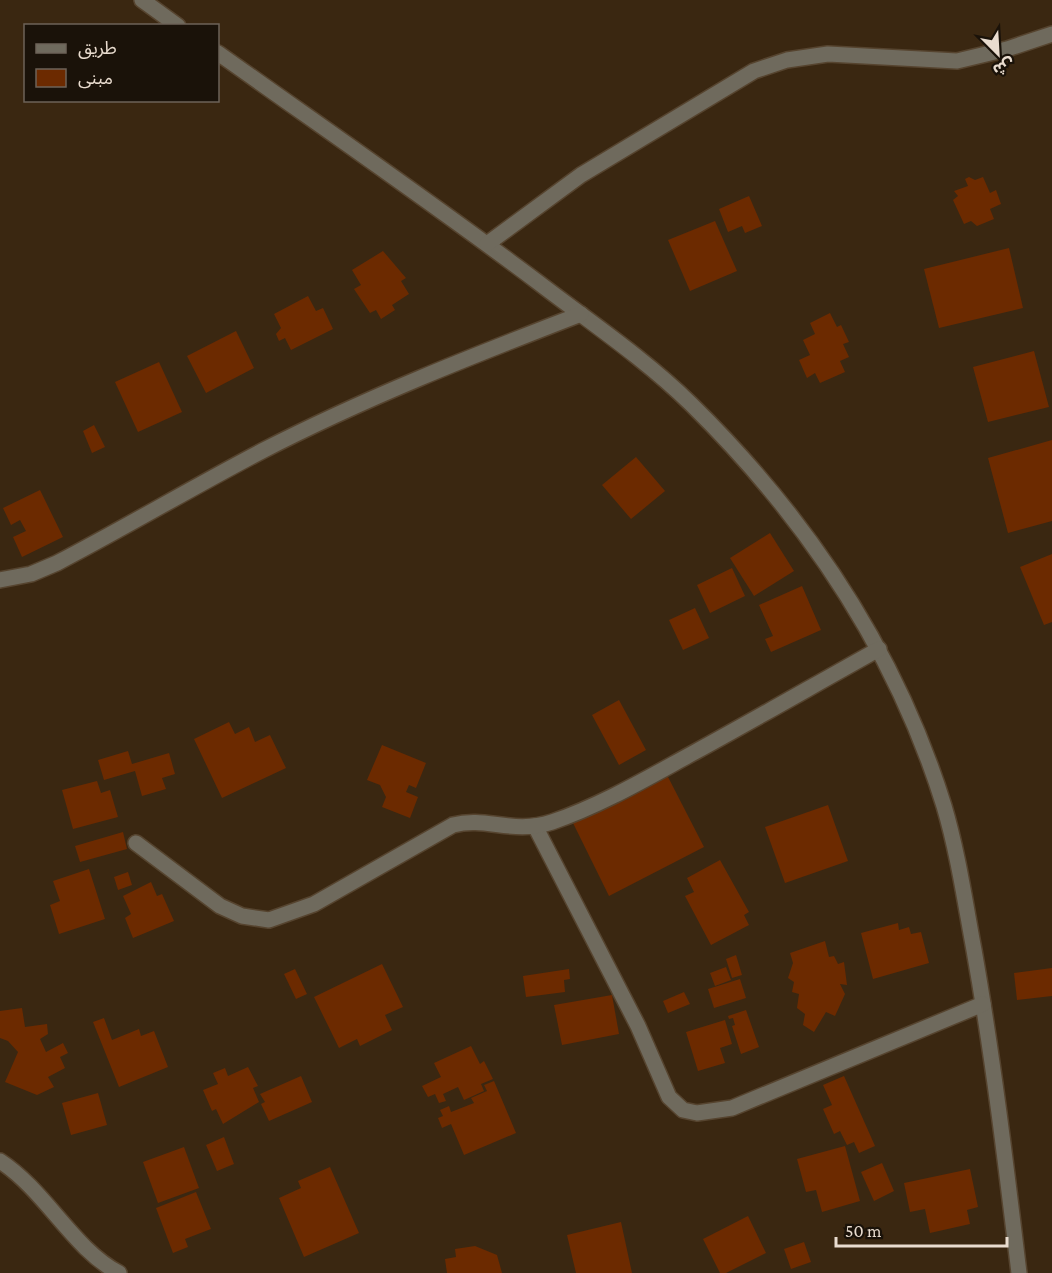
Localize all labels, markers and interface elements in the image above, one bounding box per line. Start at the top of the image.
legend [24,24,219,102]
north arrow [968,24,1028,84]
text: طريق [78,38,117,59]
text: ش [990,54,1017,80]
text: مبنى [78,68,113,89]
scale bar [836,1210,1007,1248]
text: 50 m [845,1221,882,1241]

